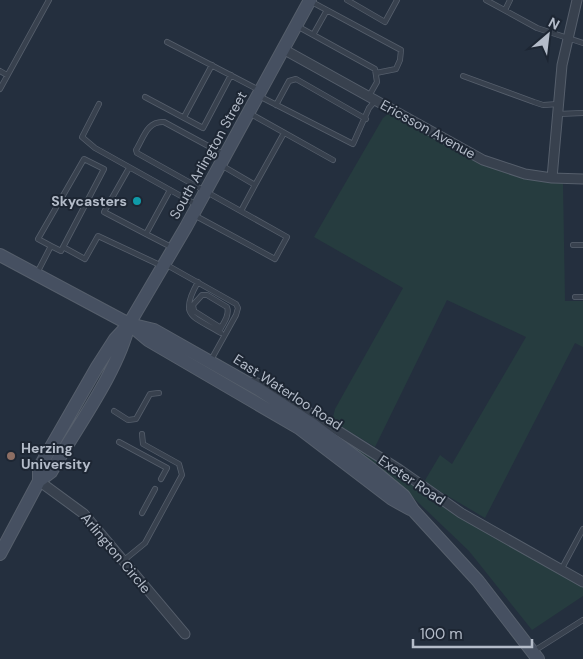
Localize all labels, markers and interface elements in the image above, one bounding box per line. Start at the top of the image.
north arrow [523,10,573,60]
text: N [545,13,563,34]
street label: South Arlington Street [165,88,251,222]
street label: Ericsson Avenue [377,95,479,163]
place label: Skycasters [51,192,127,210]
marker: Skycasters [131,195,143,207]
street label: East Waterloo Road [230,350,346,434]
place label: Herzing University [21,439,91,473]
marker: Herzing University [5,450,17,462]
street label: Exeter Road [375,451,449,509]
street label: Arlington Circle [77,509,155,597]
scale bar [413,616,532,648]
text: 100 m [420,624,463,644]

